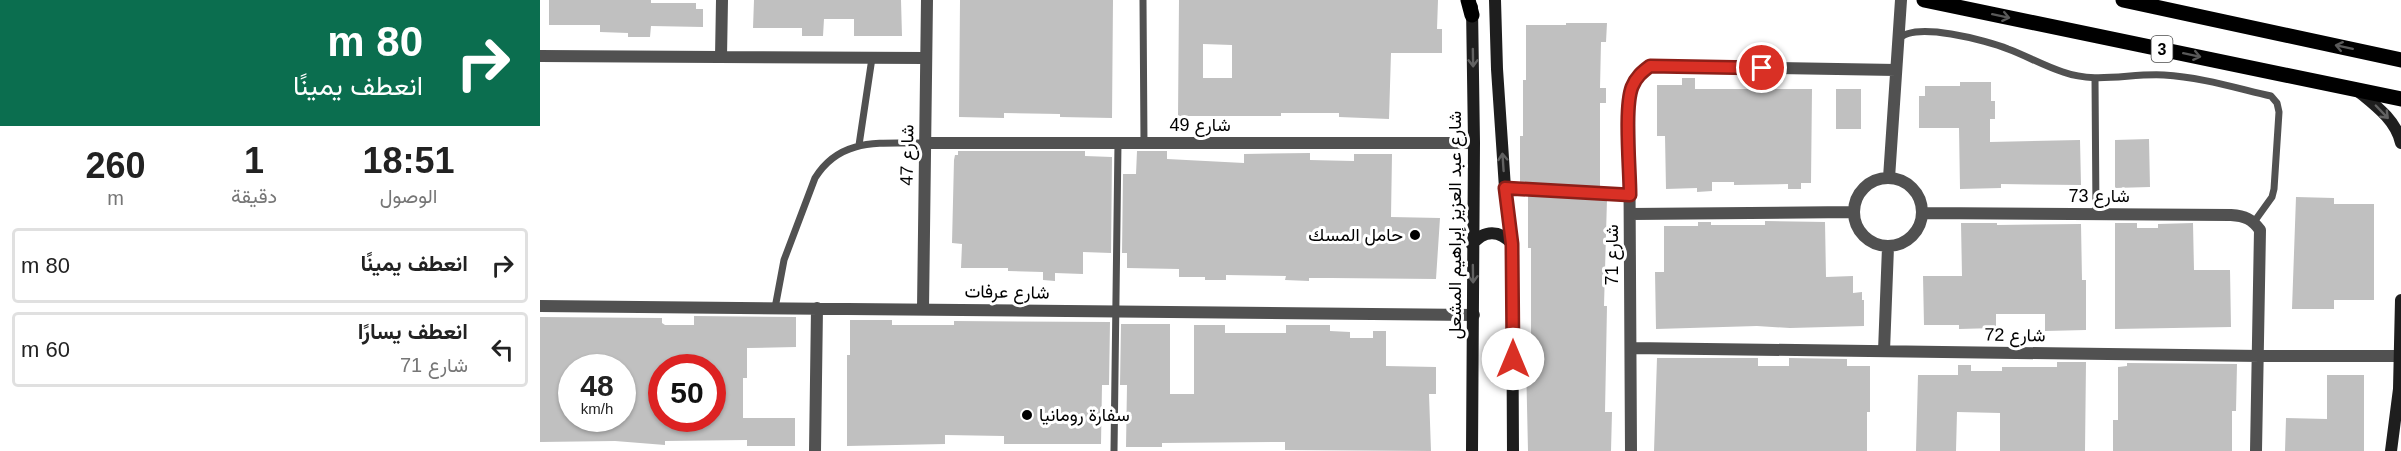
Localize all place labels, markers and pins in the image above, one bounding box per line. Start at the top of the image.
pin [1736,42,1787,93]
place label: حامل المسك [1308,225,1403,246]
marker: حامل المسك [1408,228,1422,242]
place label: سفارة رومانيا [1039,405,1130,426]
marker: سفارة رومانيا [1020,408,1034,422]

